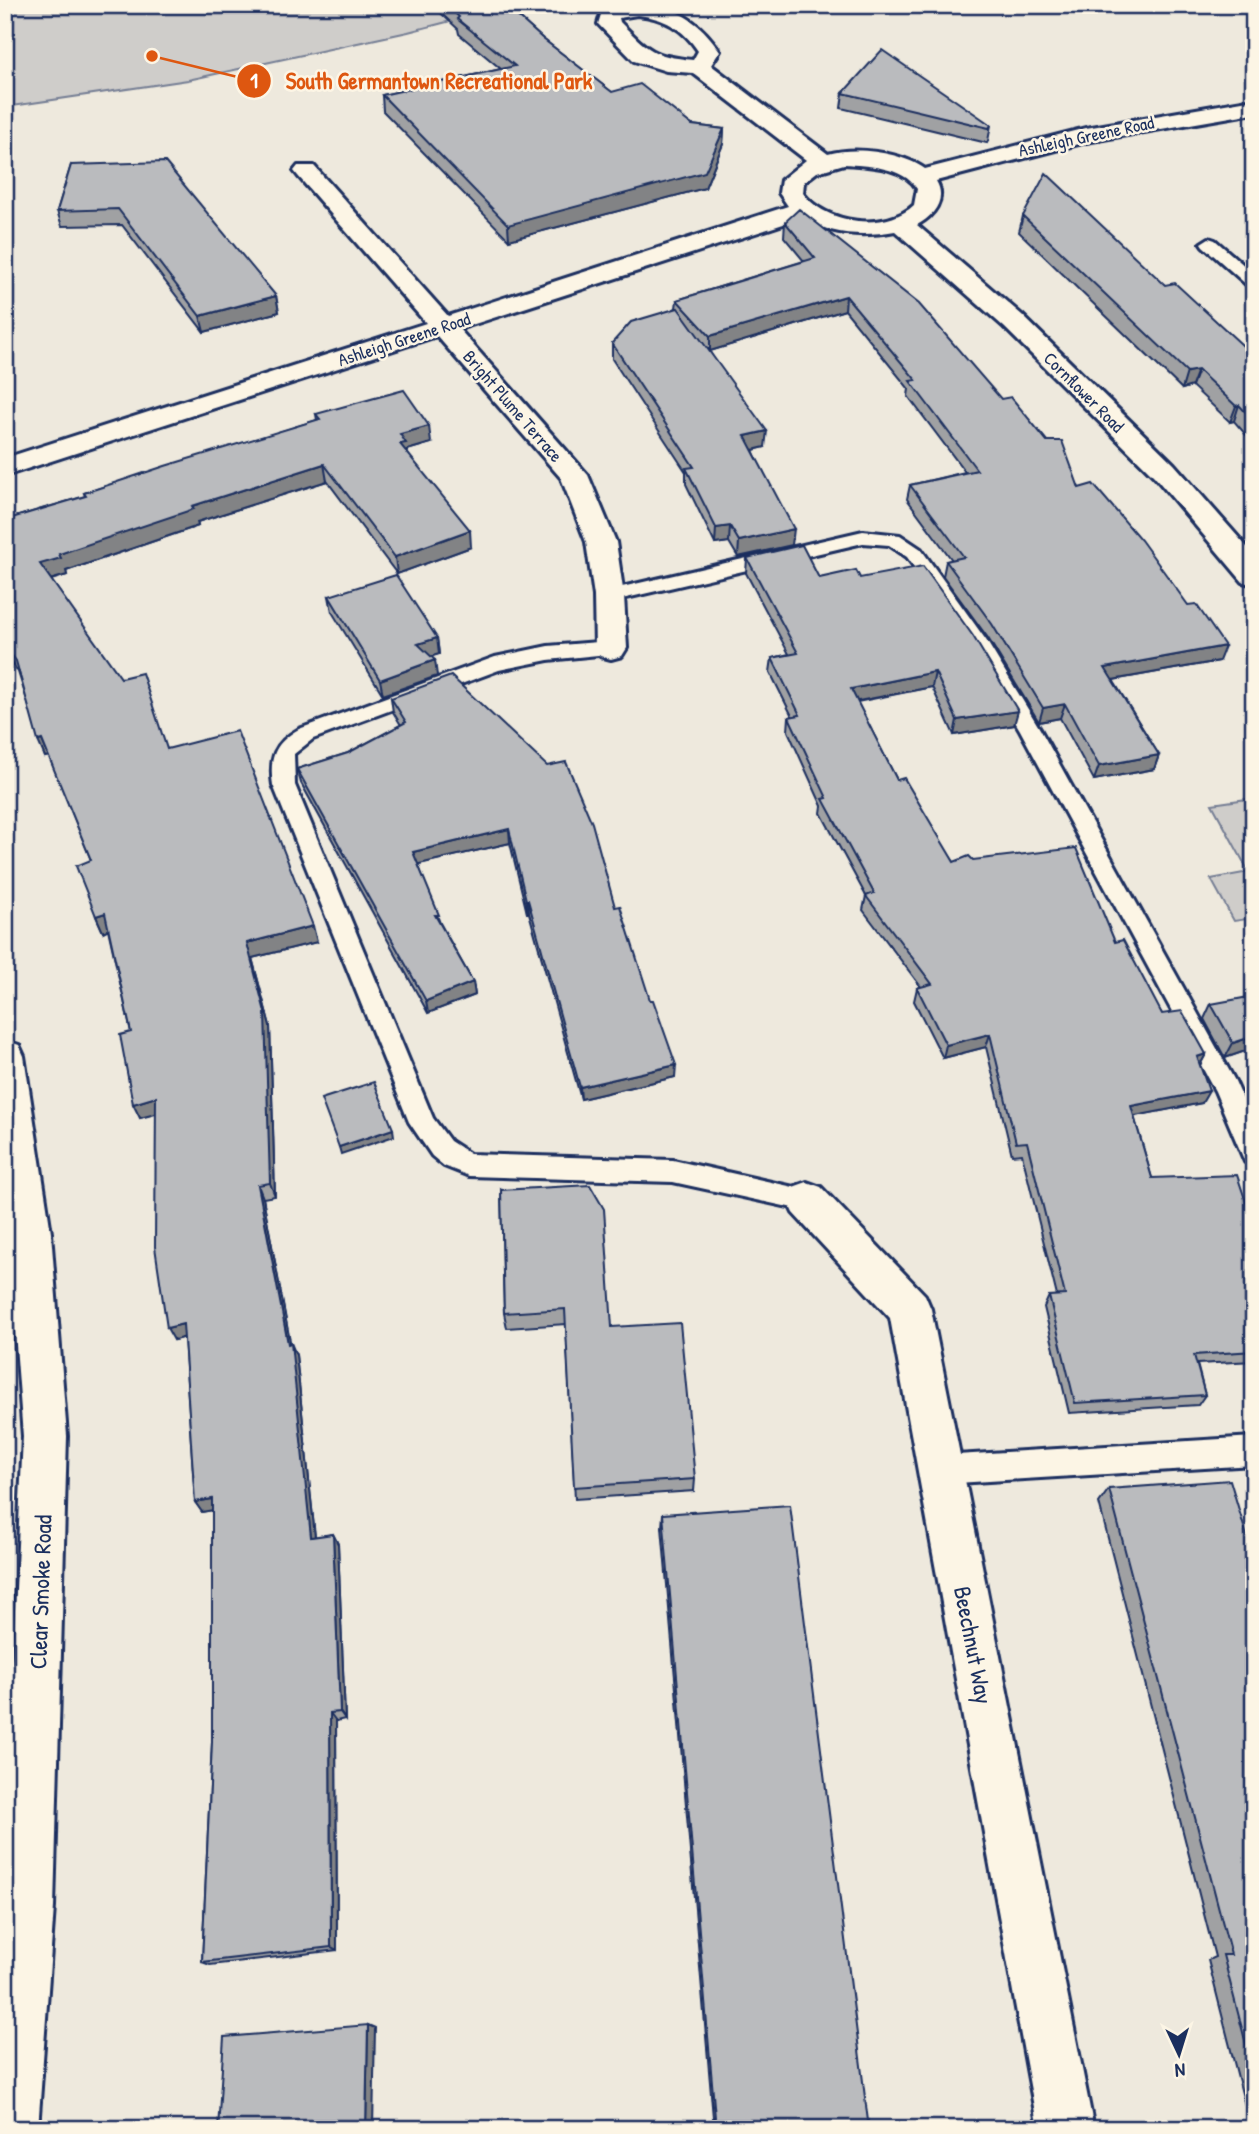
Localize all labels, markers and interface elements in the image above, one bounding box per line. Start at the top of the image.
callout: South Germantown Recreational Park [237,59,607,103]
text: South Germantown Recreational Park [286,65,593,96]
text: 1 [250,66,258,95]
street label: Ashleigh Greene Road [1016,109,1156,163]
street label: Ashleigh Greene Road [335,306,473,372]
street label: Bright Plume Terrace [457,345,569,467]
street label: Cornflower Road [1038,346,1130,438]
street label: Clear Smoke Road [21,1514,59,1670]
street label: Beechnut Way [947,1583,1001,1707]
north arrow [1144,2018,1214,2088]
text: N [1174,2058,1186,2084]

